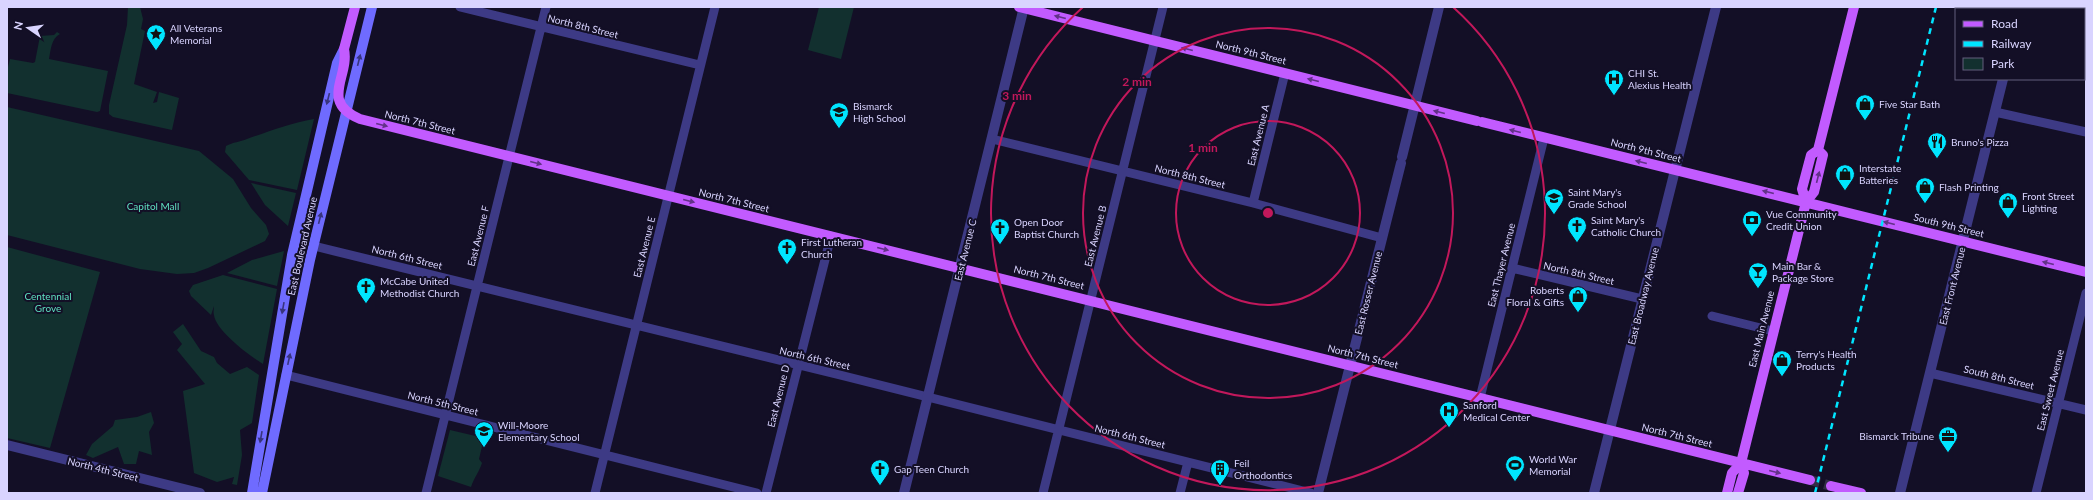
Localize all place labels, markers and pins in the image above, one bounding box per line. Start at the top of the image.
place label: All Veterans Memorial [170,22,222,46]
place icon: All Veterans Memorial [145,23,167,51]
place label: CHI St. Alexius Health [1628,67,1691,91]
hospital icon: CHI St. Alexius Health [1603,68,1625,96]
shop icon: Five Star Bath [1854,93,1876,121]
place label: Five Star Bath [1879,98,1940,110]
place label: Bismarck High School [853,100,906,124]
school or university icon: Bismarck High School [828,101,850,129]
restaurant icon: Bruno's Pizza [1926,131,1948,159]
place label: Bruno's Pizza [1951,136,2009,148]
place label: Interstate Batteries [1859,162,1901,186]
shop icon: Interstate Batteries [1834,163,1856,191]
shop icon: Flash Printing [1914,176,1936,204]
place label: Flash Printing [1939,181,1999,193]
place label: Saint Mary's Grade School [1568,186,1627,210]
school or university icon: Saint Mary's Grade School [1543,187,1565,215]
place label: Front Street Lighting [2022,190,2075,214]
shop icon: Front Street Lighting [1997,191,2019,219]
centre of rings [1261,206,1275,220]
place label: Vue Community Credit Union [1766,208,1838,232]
bank icon: Vue Community Credit Union [1741,209,1763,237]
place label: Saint Mary's Catholic Church [1591,214,1661,238]
church icon: Saint Mary's Catholic Church [1566,215,1588,243]
place label: Open Door Baptist Church [1014,216,1079,240]
church icon: Open Door Baptist Church [989,217,1011,245]
place label: First Lutheran Church [801,236,862,260]
church icon: First Lutheran Church [776,237,798,265]
place label: Main Bar & Package Store [1772,260,1834,284]
bar icon: Main Bar & Package Store [1747,261,1769,289]
place label: McCabe United Methodist Church [380,275,459,299]
church icon: McCabe United Methodist Church [355,276,377,304]
place label: Roberts Floral & Gifts [1506,284,1564,308]
shop icon: Roberts Floral & Gifts [1567,285,1589,313]
place label: Terry's Health Products [1796,348,1857,372]
shop icon: Terry's Health Products [1771,349,1793,377]
place label: Sanford Medical Center [1463,399,1530,423]
hospital icon: Sanford Medical Center [1438,400,1460,428]
place label: Will-Moore Elementary School [498,419,580,443]
school or university icon: Will-Moore Elementary School [473,420,495,448]
office icon: Bismarck Tribune [1937,425,1959,453]
place label: Bismarck Tribune [1859,430,1934,442]
place label: World War Memorial [1529,453,1577,477]
sports icon: World War Memorial [1504,454,1526,482]
place label: Feil Orthodontics [1234,457,1292,481]
church icon: Gap Teen Church [869,458,891,486]
building icon: Feil Orthodontics [1209,458,1231,486]
place label: Gap Teen Church [894,463,969,475]

